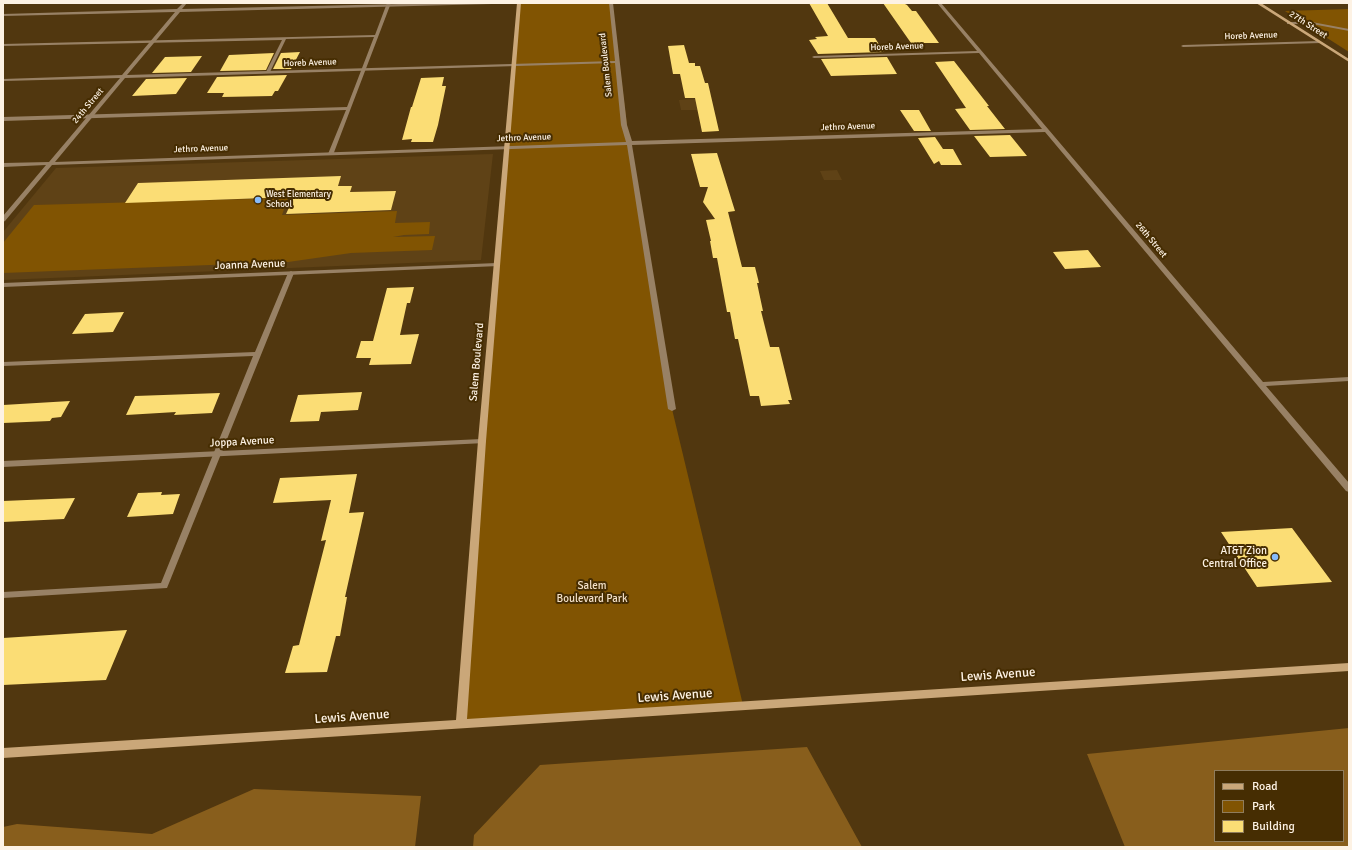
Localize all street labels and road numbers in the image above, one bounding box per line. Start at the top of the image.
street label: 27th Street [1287,9,1329,41]
street label: Horeb Avenue [1224,30,1278,42]
street label: Salem Boulevard [597,32,615,98]
street label: Horeb Avenue [870,41,924,53]
street label: Horeb Avenue [283,57,337,69]
street label: 24th Street [70,86,106,126]
street label: Jethro Avenue [821,121,875,133]
street label: Jethro Avenue [497,132,551,144]
street label: Jethro Avenue [174,143,228,155]
street label: 26th Street [1133,220,1169,260]
street label: Joanna Avenue [214,257,286,273]
street label: Salem Boulevard [467,322,487,402]
street label: Joppa Avenue [209,434,275,450]
street label: Lewis Avenue [960,665,1036,685]
street label: Lewis Avenue [637,686,713,706]
street label: Lewis Avenue [314,707,390,727]

